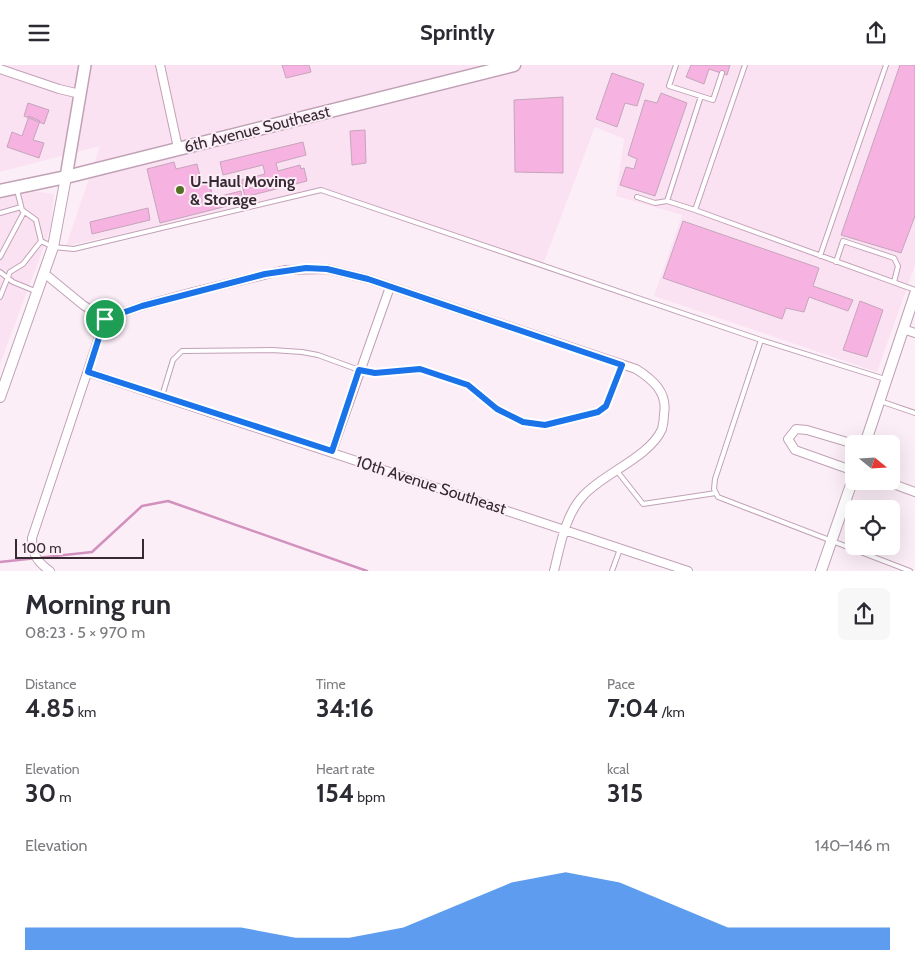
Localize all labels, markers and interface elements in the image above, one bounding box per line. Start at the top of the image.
icon: menu [25,19,53,47]
text: Sprintly [420,19,495,46]
icon: share [862,19,890,47]
street label: 6th Avenue Southeast [182,102,332,156]
place label: U-Haul Moving & Storage [190,172,295,209]
marker: U-Haul Moving & Storage [174,184,186,196]
pin [84,298,126,340]
icon: arrive [91,305,119,333]
north arrow [845,435,900,490]
map controls [845,435,900,555]
street label: 10th Avenue Southeast [353,452,509,518]
button: locate [845,500,900,555]
scale bar [15,536,144,559]
text: 100 m [22,539,62,557]
text: Morning run [25,587,171,621]
button: share [838,588,890,640]
text: 08:23 · 5 × 970 m [25,623,145,642]
text: Distance [25,675,77,693]
text: Time [316,675,346,693]
text: Pace [607,675,635,693]
text: 4.85 [25,693,75,723]
text: 34:16 [316,693,374,723]
text: 7:04 [607,693,658,723]
text: km [75,703,96,721]
text: /km [658,703,685,721]
text: Elevation [25,760,80,778]
text: Heart rate [316,760,375,778]
text: kcal [607,760,629,778]
text: 30 [25,778,56,808]
text: 154 [316,778,354,808]
text: 315 [607,778,643,808]
text: m [56,788,72,806]
text: bpm [354,788,385,806]
text: Elevation [25,836,88,855]
text: 140–146 m [815,836,890,855]

